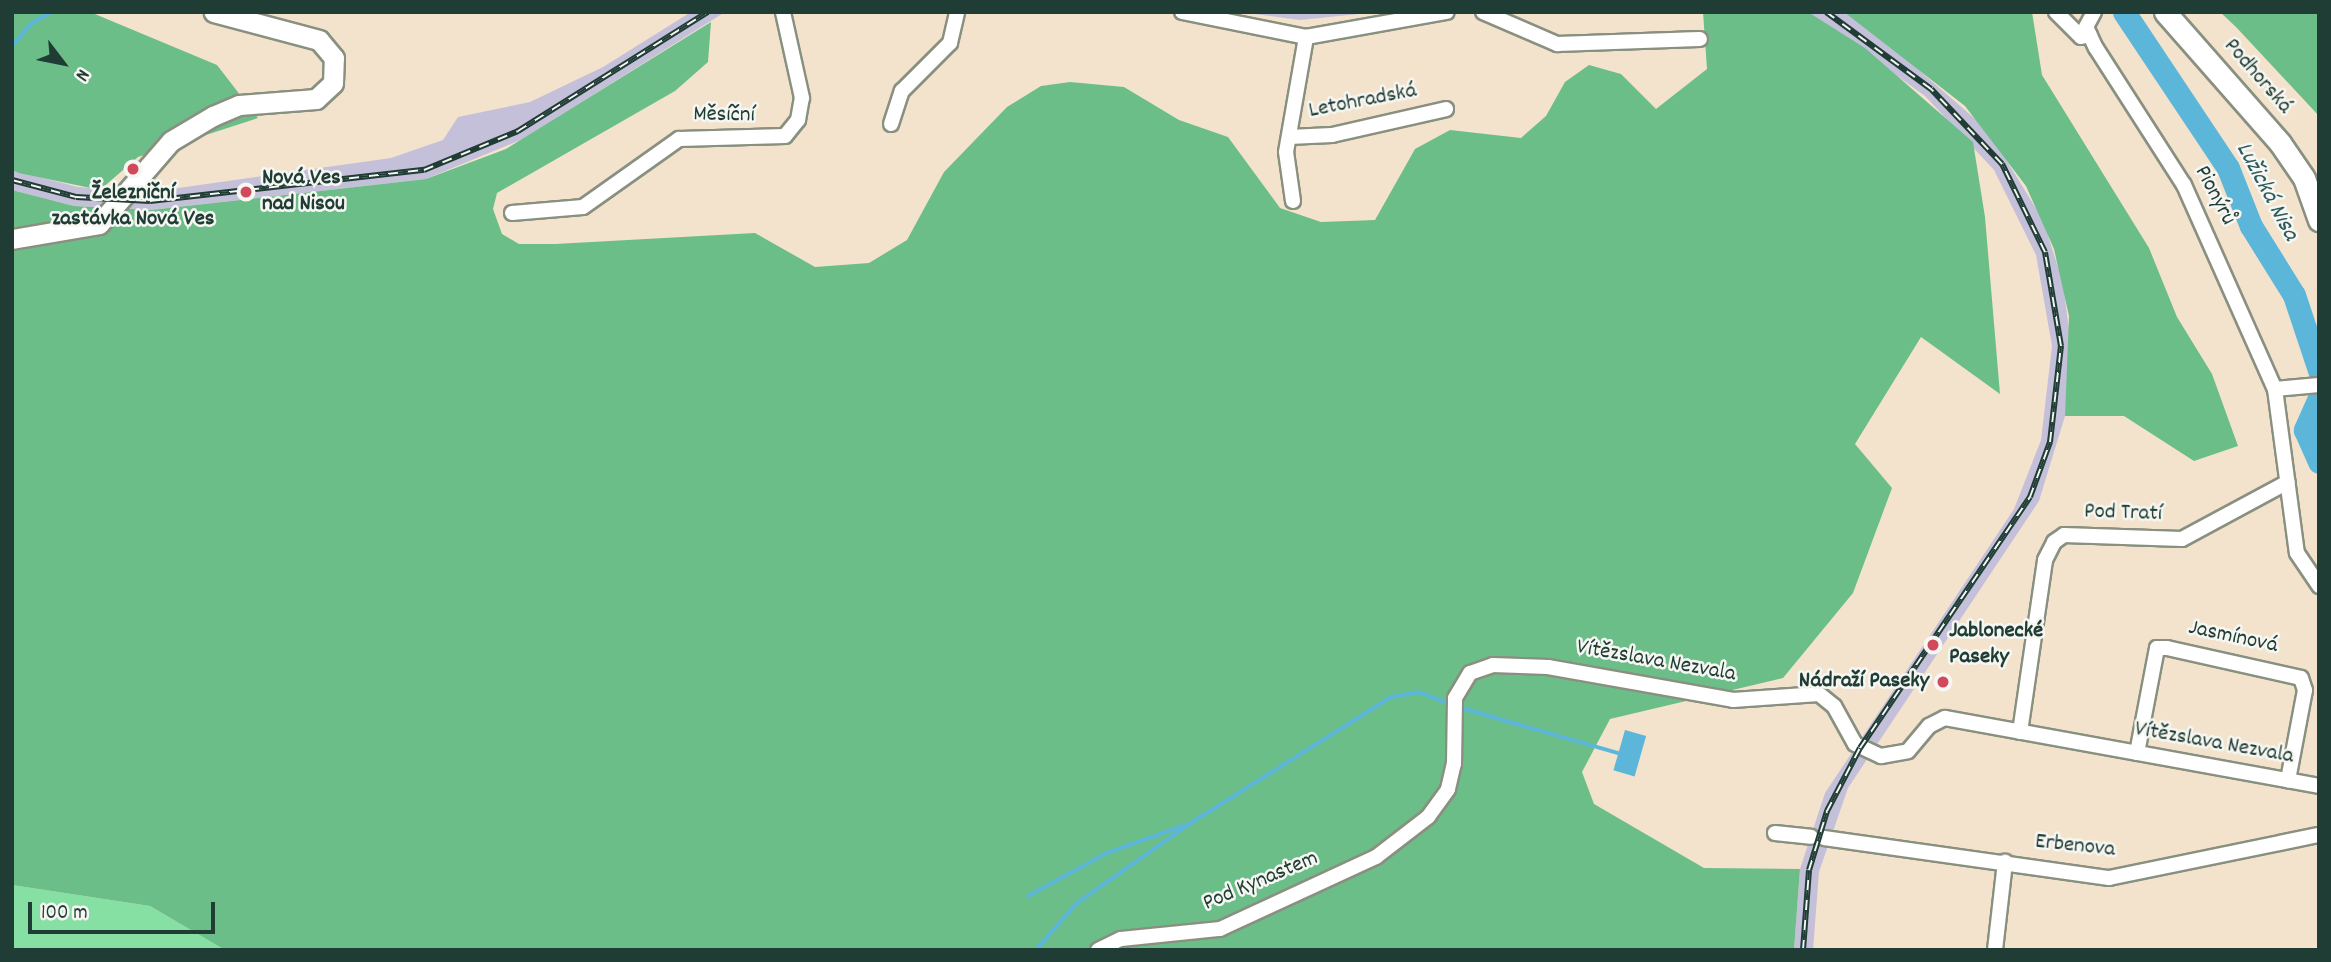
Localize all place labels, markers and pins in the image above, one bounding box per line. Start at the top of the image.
marker: Železniční zastávka Nová Ves [125,161,141,177]
place label: Nová Ves nad Nisou [262,165,345,219]
place label: Železniční zastávka Nová Ves [51,180,215,234]
marker: Nová Ves nad Nisou [236,182,256,202]
place label: Jablonecké Paseky [1949,618,2043,672]
marker: Jablonecké Paseky [1923,635,1943,655]
place label: Nádraží Paseky [1799,668,1929,696]
marker: Nádraží Paseky [1935,674,1951,690]

